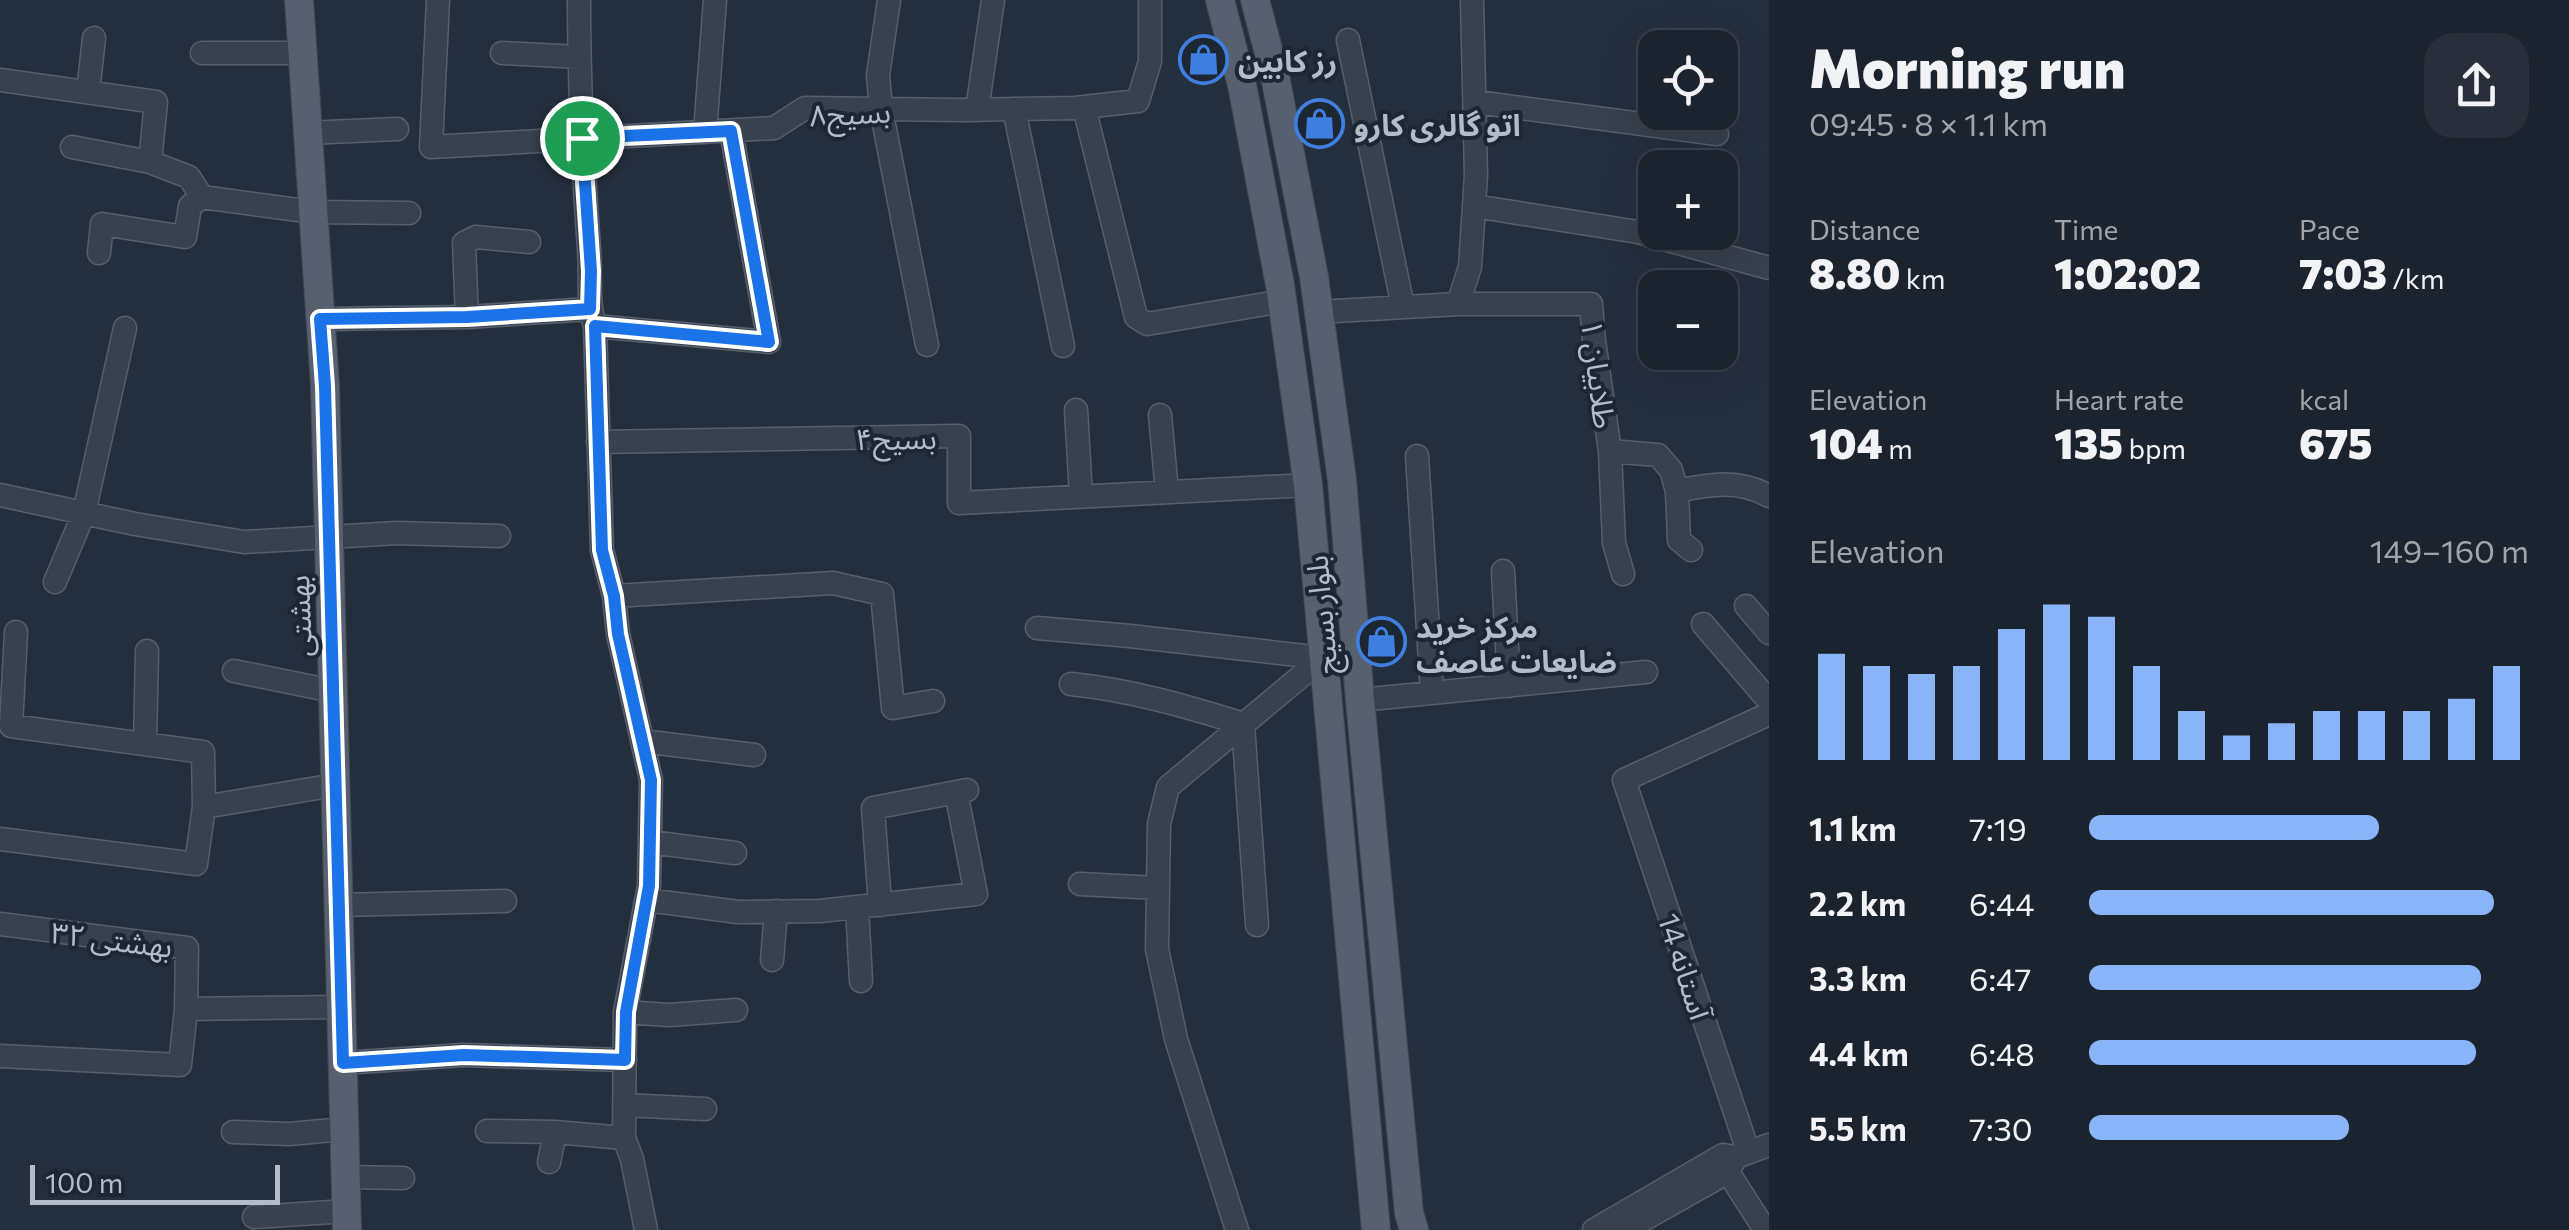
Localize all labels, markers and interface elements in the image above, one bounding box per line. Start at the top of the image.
map controls [1638,30,1738,370]
button: locate [1638,30,1738,130]
text: Morning run [1809,32,2125,99]
shop icon: رز کابین [1177,33,1229,85]
button: share [2424,33,2529,138]
place label: رز کابین [1238,41,1337,79]
street label: بسیج۸ [808,91,892,139]
pin [540,96,625,181]
shop icon: اتو گالری کارو [1293,97,1345,149]
text: 09:45 · 8 × 1.1 km [1809,103,2048,143]
place label: اتو گالری کارو [1354,105,1521,143]
icon: arrive [555,111,610,166]
button: + [1638,150,1738,250]
text: Distance [1809,212,1920,246]
text: Time [2054,212,2118,246]
text: Pace [2299,212,2360,246]
text: 8.80 [1809,246,1900,298]
text: 1:02:02 [2054,246,2201,298]
text: 7:03 [2299,246,2387,298]
text: km [1900,261,1945,295]
text: /km [2387,261,2444,295]
button: − [1638,270,1738,370]
street label: طلابیان ۱ [1574,317,1625,431]
text: Elevation [1809,382,1927,416]
text: Heart rate [2054,382,2184,416]
text: kcal [2299,382,2349,416]
text: 104 [1809,416,1883,468]
text: 135 [2054,416,2123,468]
text: 675 [2299,416,2373,468]
street label: بسیج۴ [855,418,937,462]
text: m [1883,431,1913,465]
text: bpm [2123,431,2186,465]
text: Elevation [1809,530,1944,570]
text: 149–160 m [2370,530,2529,570]
street label: بلوار بسیج [1296,553,1350,676]
street label: بهشتی [278,574,319,658]
place label: مرکز خرید ضایعات عاصف [1416,607,1617,679]
shop icon: مرکز خرید ضایعات عاصف [1355,616,1407,668]
text: 1.1 km [1809,808,1896,848]
text: 7:19 [1969,808,2027,848]
text: 2.2 km [1809,883,1906,923]
text: 6:44 [1969,883,2034,923]
street label: آستانه 14 [1651,908,1721,1025]
street label: بهشتی ۳۲ [49,912,175,965]
text: 3.3 km [1809,958,1907,998]
text: 6:47 [1969,958,2031,998]
text: 4.4 km [1809,1033,1909,1073]
text: 6:48 [1969,1033,2035,1073]
text: 5.5 km [1809,1108,1907,1148]
text: 7:30 [1969,1108,2033,1148]
scale bar [30,1160,280,1204]
text: 100 m [45,1165,123,1199]

